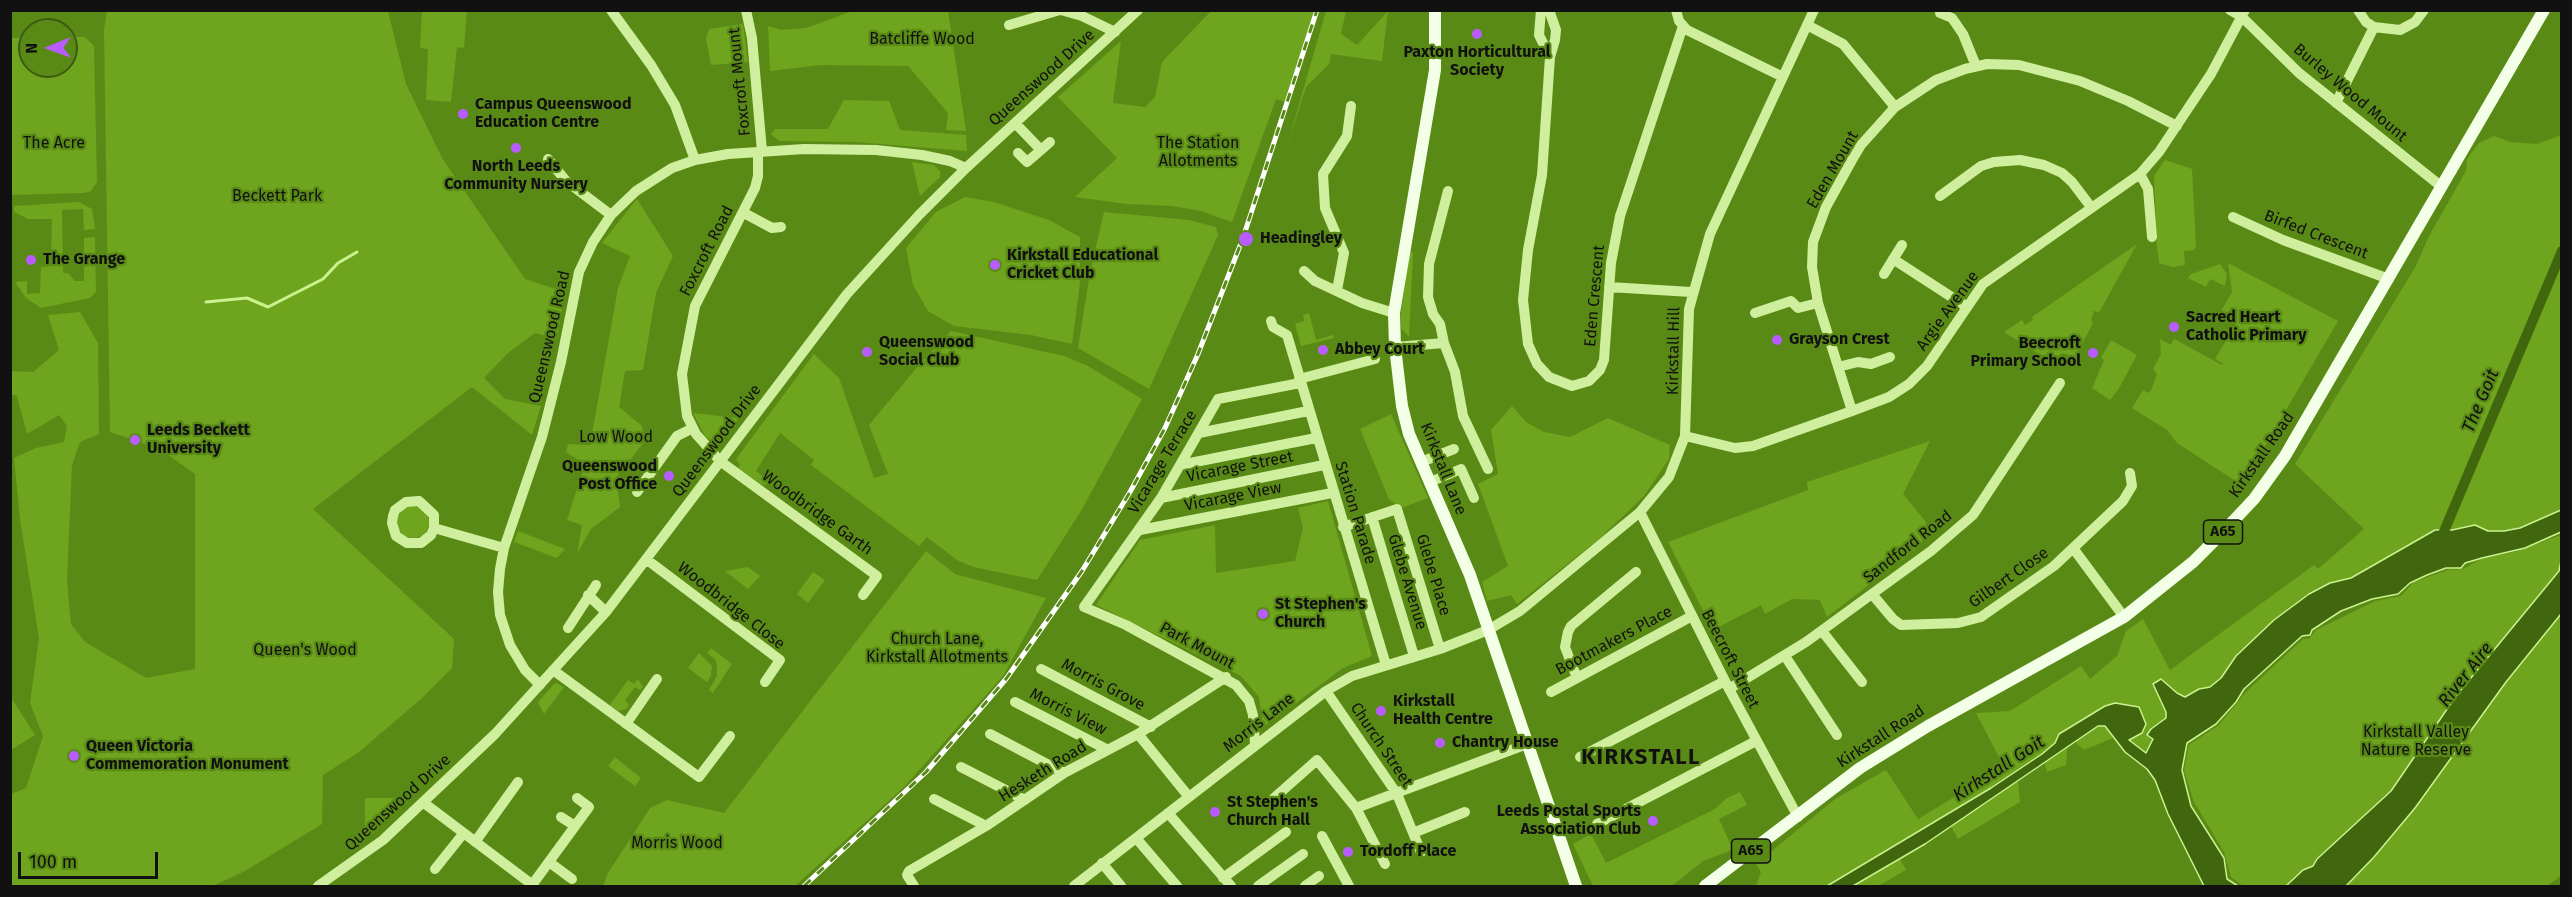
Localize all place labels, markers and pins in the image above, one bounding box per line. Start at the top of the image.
marker: Paxton Horticultural Society [1470,27,1484,41]
place label: Paxton Horticultural Society [1403,43,1551,81]
place label: Campus Queenswood Education Centre [475,95,631,133]
marker: Campus Queenswood Education Centre [456,107,470,121]
marker: North Leeds Community Nursery [509,141,523,155]
place label: North Leeds Community Nursery [444,157,588,195]
place label: Headingley [1260,229,1342,249]
marker: Headingley [1237,230,1255,248]
place label: Kirkstall Educational Cricket Club [1007,246,1158,284]
place label: The Grange [43,250,125,270]
marker: The Grange [24,253,38,267]
marker: Kirkstall Educational Cricket Club [988,258,1002,272]
place label: Sacred Heart Catholic Primary [2186,308,2306,346]
marker: Sacred Heart Catholic Primary [2167,320,2181,334]
place label: Grayson Crest [1789,330,1890,350]
place label: Queenswood Social Club [879,333,974,371]
marker: Grayson Crest [1770,333,1784,347]
place label: Beecroft Primary School [1971,334,2081,372]
place label: Abbey Court [1335,340,1424,360]
marker: Abbey Court [1316,343,1330,357]
marker: Queenswood Social Club [860,345,874,359]
marker: Beecroft Primary School [2086,346,2100,360]
place label: Leeds Beckett University [147,421,250,459]
marker: Leeds Beckett University [128,433,142,447]
place label: Queenswood Post Office [562,457,657,495]
marker: Queenswood Post Office [662,469,676,483]
place label: St Stephen's Church [1275,595,1366,633]
marker: St Stephen's Church [1256,607,1270,621]
place label: Kirkstall Health Centre [1393,692,1493,730]
marker: Kirkstall Health Centre [1374,704,1388,718]
place label: Chantry House [1452,733,1559,753]
marker: Chantry House [1433,736,1447,750]
place label: Queen Victoria Commemoration Monument [86,737,289,775]
marker: Queen Victoria Commemoration Monument [67,749,81,763]
place label: St Stephen's Church Hall [1227,793,1318,831]
place label: Leeds Postal Sports Association Club [1497,802,1641,840]
marker: St Stephen's Church Hall [1208,805,1222,819]
marker: Leeds Postal Sports Association Club [1646,814,1660,828]
place label: Tordoff Place [1360,842,1456,862]
marker: Tordoff Place [1341,845,1355,859]

